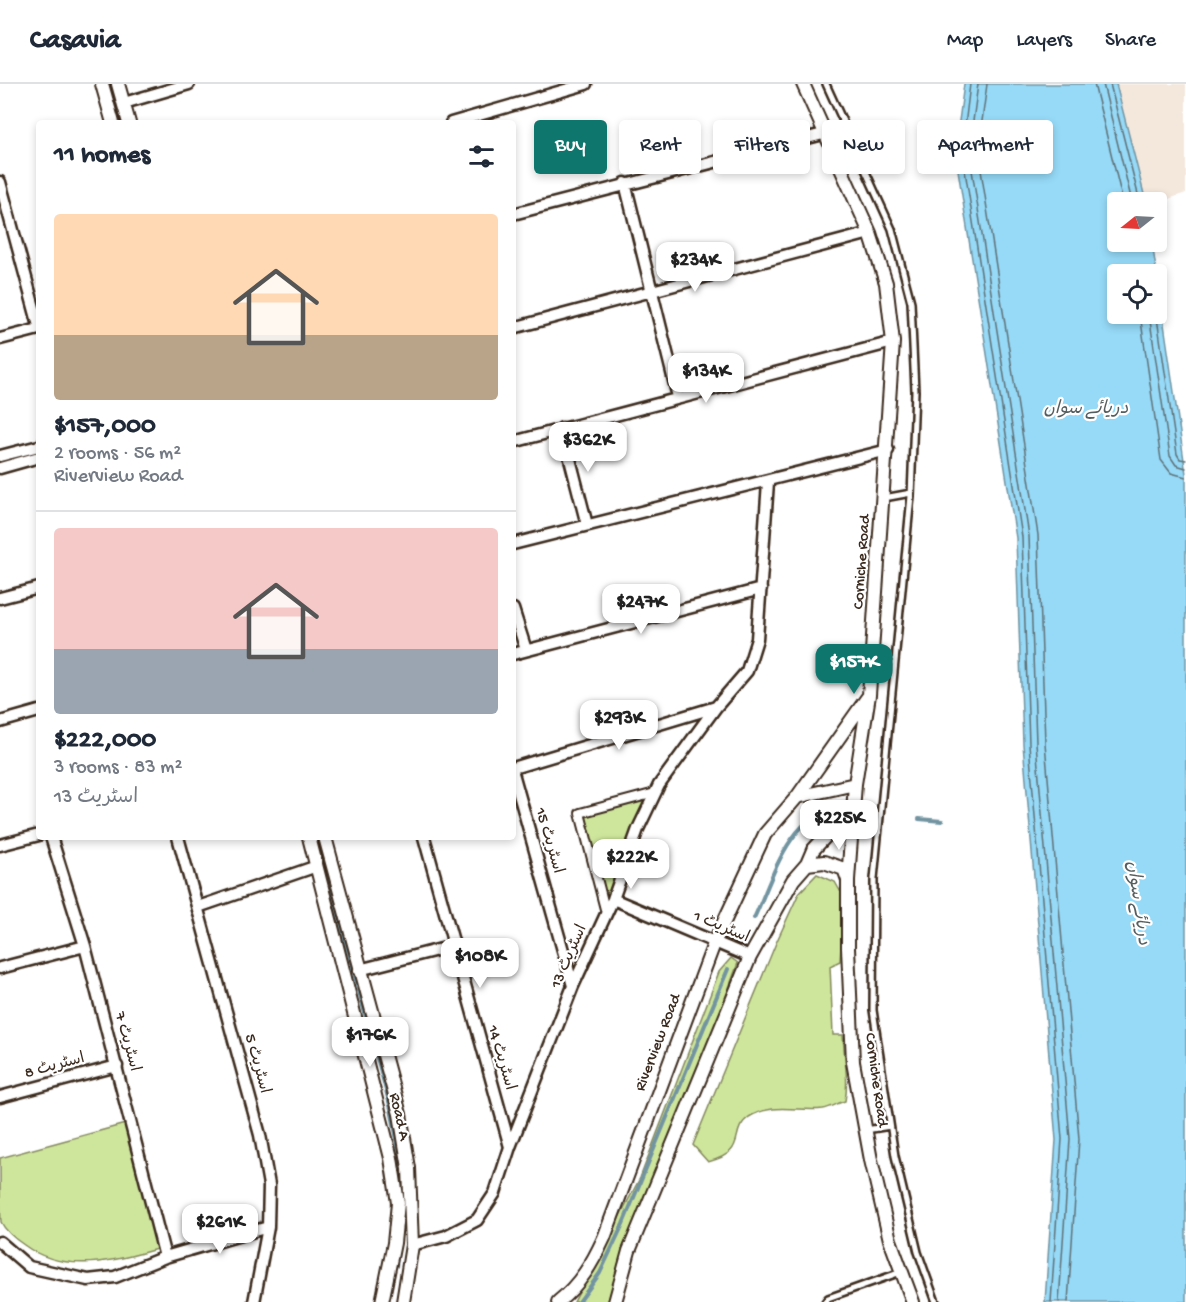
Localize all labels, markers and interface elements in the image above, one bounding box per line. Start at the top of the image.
text: Casavia [30,25,121,58]
text: Map [947,29,983,54]
text: Layers [1016,29,1072,54]
text: Share [1105,29,1156,54]
chip: Buy [534,120,607,174]
chip: Rent [619,120,701,174]
chip: Filters [713,120,810,174]
chip: New [822,120,905,174]
chip: Apartment [917,120,1053,174]
icon: filters [465,140,498,173]
text: 11 homes [54,141,150,172]
north arrow [1107,192,1167,252]
map controls [1107,192,1167,324]
pin: $234K [653,242,737,293]
text: $234K [670,250,720,273]
icon: home [222,253,330,361]
button: locate [1107,264,1167,324]
pin: $134K [664,353,748,404]
text: $134K [682,361,730,384]
water label: دریائے سواں [1044,398,1129,420]
text: $157,000 [54,412,156,443]
pin: $362K [546,422,630,473]
text: $362K [563,430,613,453]
text: 2 rooms · 56 m² [54,443,181,466]
text: Riverview Road [54,466,182,489]
street label: Corniche Road [850,512,876,610]
icon: home [222,567,330,675]
pin: $247K [599,584,683,635]
text: $247K [616,592,666,615]
pin: $157K [812,644,896,695]
text: $157K [830,652,879,675]
pin: $293K [577,700,661,751]
text: $293K [594,708,644,731]
text: $222,000 [54,726,156,757]
text: 3 rooms · 83 m² [54,757,182,780]
text: اسٹریٹ 13 [54,787,138,810]
pin: $225K [797,800,881,851]
street label: اسٹریٹ 15 [529,805,566,876]
text: $225K [814,808,864,831]
pin: $222K [589,839,673,890]
text: $222K [606,847,656,870]
water label: دریائے سواں [1121,859,1154,947]
street label: اسٹریٹ 1 [689,907,752,948]
street label: اسٹریٹ 13 [547,922,592,993]
pin: $108K [438,938,522,989]
text: $108K [455,946,505,969]
street label: Riverview Road [632,990,687,1094]
street label: اسٹریٹ 7 [109,1009,143,1074]
pin: $176K [328,1017,412,1068]
street label: اسٹریٹ 14 [481,1022,518,1093]
text: $176K [346,1025,394,1048]
street label: اسٹریٹ 5 [239,1032,273,1096]
street label: Corniche Road [859,1032,891,1130]
street label: اسٹریٹ 8 [23,1050,87,1084]
street label: Road A [383,1091,413,1144]
pin: $261K [178,1204,262,1255]
text: $261K [196,1212,244,1235]

